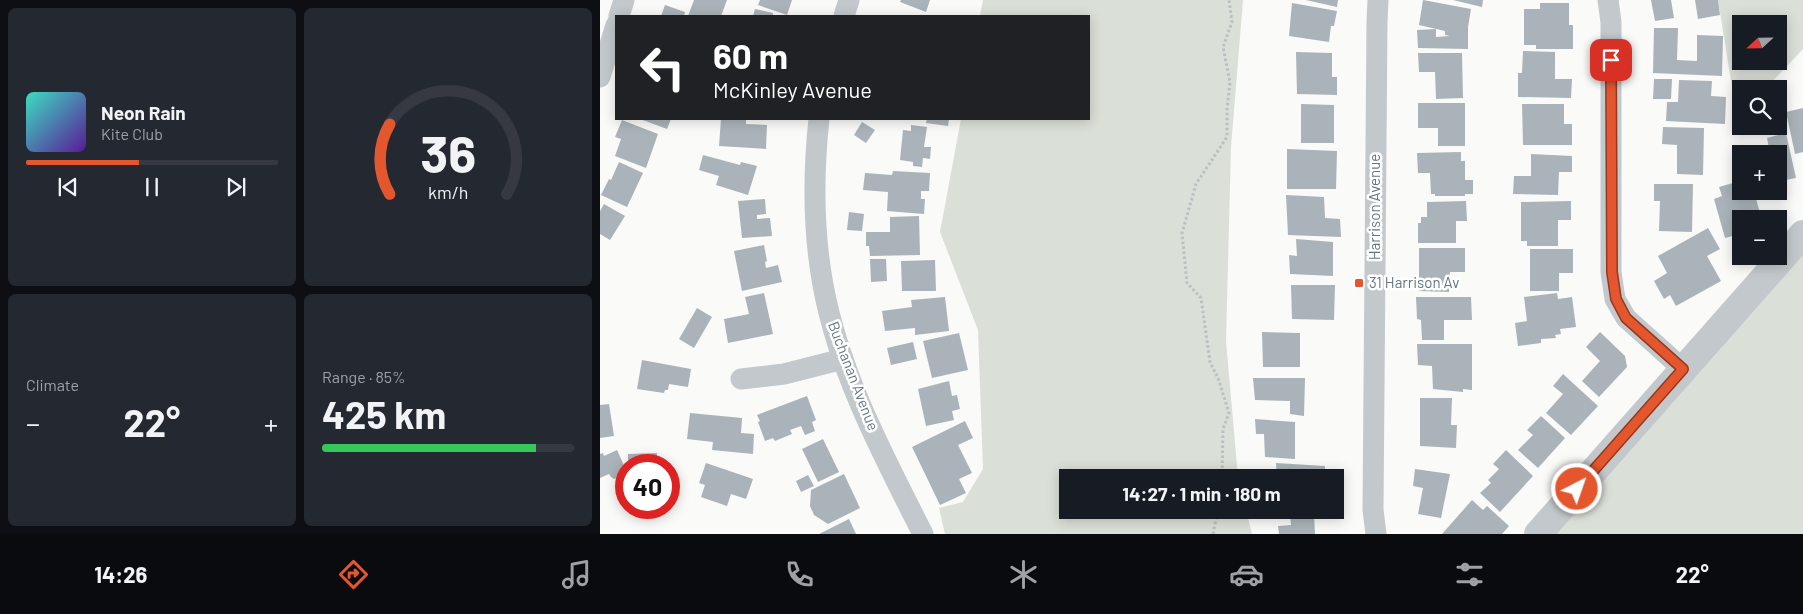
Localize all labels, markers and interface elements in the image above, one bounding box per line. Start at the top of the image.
north arrow [1732,15,1788,70]
map controls [1732,15,1787,265]
text: 60 m [713,34,788,76]
icon: left [630,35,695,100]
pin [1590,39,1632,81]
icon: arrive [1597,46,1625,74]
text: McKinley Avenue [713,76,872,102]
button: search [1732,80,1787,135]
text: Neon Rain [101,101,186,124]
text: 36 [420,121,476,183]
text: Kite Club [101,124,163,143]
button: + [1732,145,1787,200]
street label: Harrison Avenue [1365,154,1383,260]
icon: previous [54,173,82,201]
icon: pause [138,173,166,201]
icon: next [222,173,250,201]
text: km/h [428,181,468,203]
button: − [1732,210,1787,265]
place label: 31 Harrison Av [1369,273,1459,291]
marker: 31 Harrison Av [1353,277,1365,289]
street label: Buchanan Avenue [825,319,883,433]
text: Range · 85% [322,367,406,386]
text: Climate [26,375,79,394]
text: 425 km [322,391,446,437]
text: 22° [124,399,180,445]
text: − [26,406,40,440]
text: + [264,406,278,440]
speed limit sign: 40 [615,454,680,519]
position arrow [1550,462,1602,514]
text: 14:27 · 1 min · 180 m [1122,482,1281,505]
icon: directions [336,557,371,592]
icon: music [559,557,594,592]
icon: phone [782,557,817,592]
icon: climate [1006,557,1041,592]
icon: car [1229,557,1264,592]
icon: filters [1452,557,1487,592]
text: 14:26 [94,561,147,587]
text: 22° [1676,561,1709,587]

